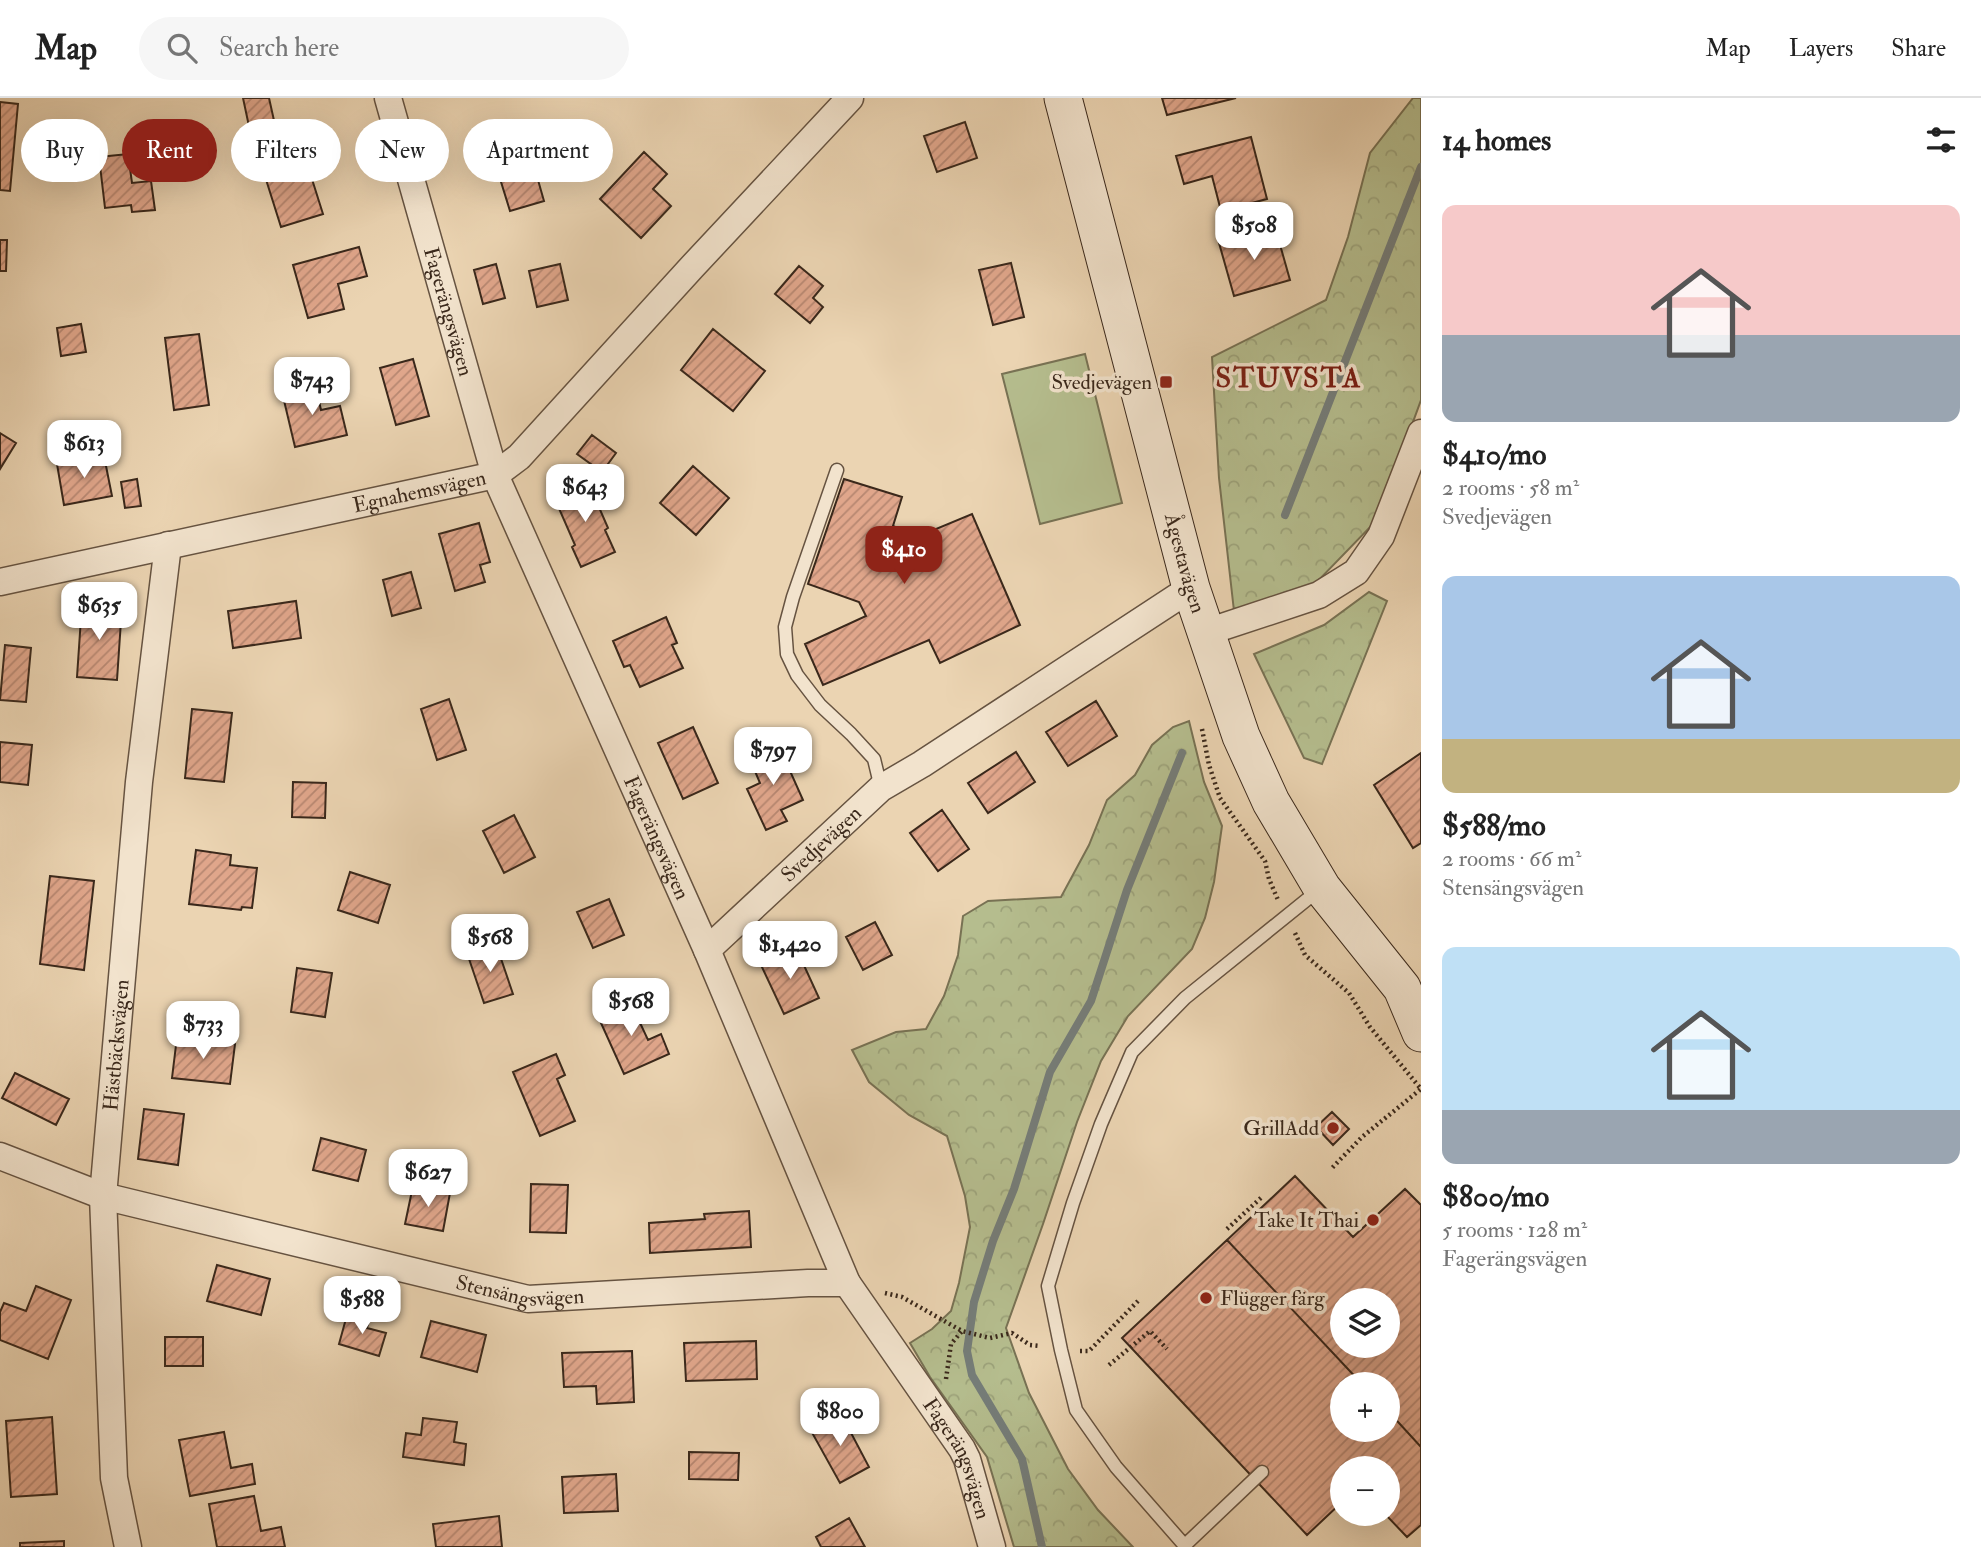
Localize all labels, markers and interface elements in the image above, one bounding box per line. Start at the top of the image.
search box [139,17,629,80]
text: Map [35,28,97,69]
icon: search [163,29,201,67]
text: Search here [219,32,339,64]
text: Map [1706,33,1751,64]
text: Layers [1789,33,1853,64]
text: Share [1891,33,1946,64]
chip: Buy [21,119,108,182]
chip: Rent [122,119,217,182]
chip: Filters [231,119,341,182]
chip: New [355,119,449,182]
chip: Apartment [463,119,613,182]
icon: filters [1922,121,1960,159]
text: 14 homes [1442,122,1551,159]
pin: $508 [1213,202,1295,262]
text: $508 [1231,210,1277,239]
street label: Fagerängsvägen [418,244,480,379]
icon: home [1638,250,1764,376]
pin: $743 [271,358,353,417]
district label: STUVSTA [1216,361,1362,396]
text: $743 [290,365,334,394]
place label: Svedjevägen [1051,369,1152,396]
marker: Svedjevägen [1158,374,1174,390]
pin: $613 [43,420,125,480]
text: $613 [63,428,105,457]
text: $410/mo [1442,436,1546,473]
street label: Egnahemsvägen [350,464,489,519]
pin: $643 [544,464,626,524]
text: $643 [562,472,608,501]
text: 2 rooms · 58 m² [1442,473,1579,502]
text: Svedjevägen [1442,502,1552,531]
street label: Ågestavägen [1158,509,1212,617]
pin: $410 [863,526,945,586]
text: $410 [881,534,927,563]
pin: $635 [58,582,140,642]
text: $635 [77,590,121,619]
icon: home [1638,621,1764,747]
pin: $797 [732,728,814,787]
text: $797 [750,735,796,764]
street label: Fagerängsvägen [617,772,696,904]
street label: Svedjevägen [775,799,867,888]
text: $588/mo [1442,807,1546,844]
text: 2 rooms · 66 m² [1442,844,1581,873]
text: Stensängsvägen [1442,873,1584,902]
pin: $568 [449,914,531,974]
text: $568 [467,922,513,951]
pin: $1,420 [733,922,847,981]
text: $1,420 [758,929,822,958]
street label: Hästbäcksvägen [97,978,135,1112]
pin: $568 [590,978,672,1038]
text: $568 [608,986,654,1015]
icon: home [1638,992,1764,1118]
pin: $733 [162,1002,244,1061]
text: $733 [182,1009,224,1038]
place label: GrillAdd [1243,1115,1320,1142]
marker: GrillAdd [1325,1120,1341,1136]
pin: $627 [387,1150,469,1209]
text: $627 [405,1157,451,1186]
text: $800/mo [1442,1178,1549,1215]
place label: Take It Thai [1254,1207,1359,1234]
marker: Take It Thai [1365,1212,1381,1228]
text: 5 rooms · 128 m² [1442,1215,1587,1244]
text: Fagerängsvägen [1442,1244,1587,1273]
street label: Stensängsvägen [453,1269,585,1313]
pin: $588 [321,1276,403,1336]
text: $588 [340,1284,384,1313]
place label: Flügger färg [1220,1285,1325,1312]
map controls [1330,1288,1400,1526]
button: layers [1330,1288,1400,1358]
marker: Flügger färg [1198,1290,1214,1306]
button: + [1330,1372,1400,1442]
pin: $800 [799,1388,881,1448]
street label: Fagerängsvägen [917,1392,997,1522]
text: $800 [816,1396,864,1425]
button: − [1330,1456,1400,1526]

